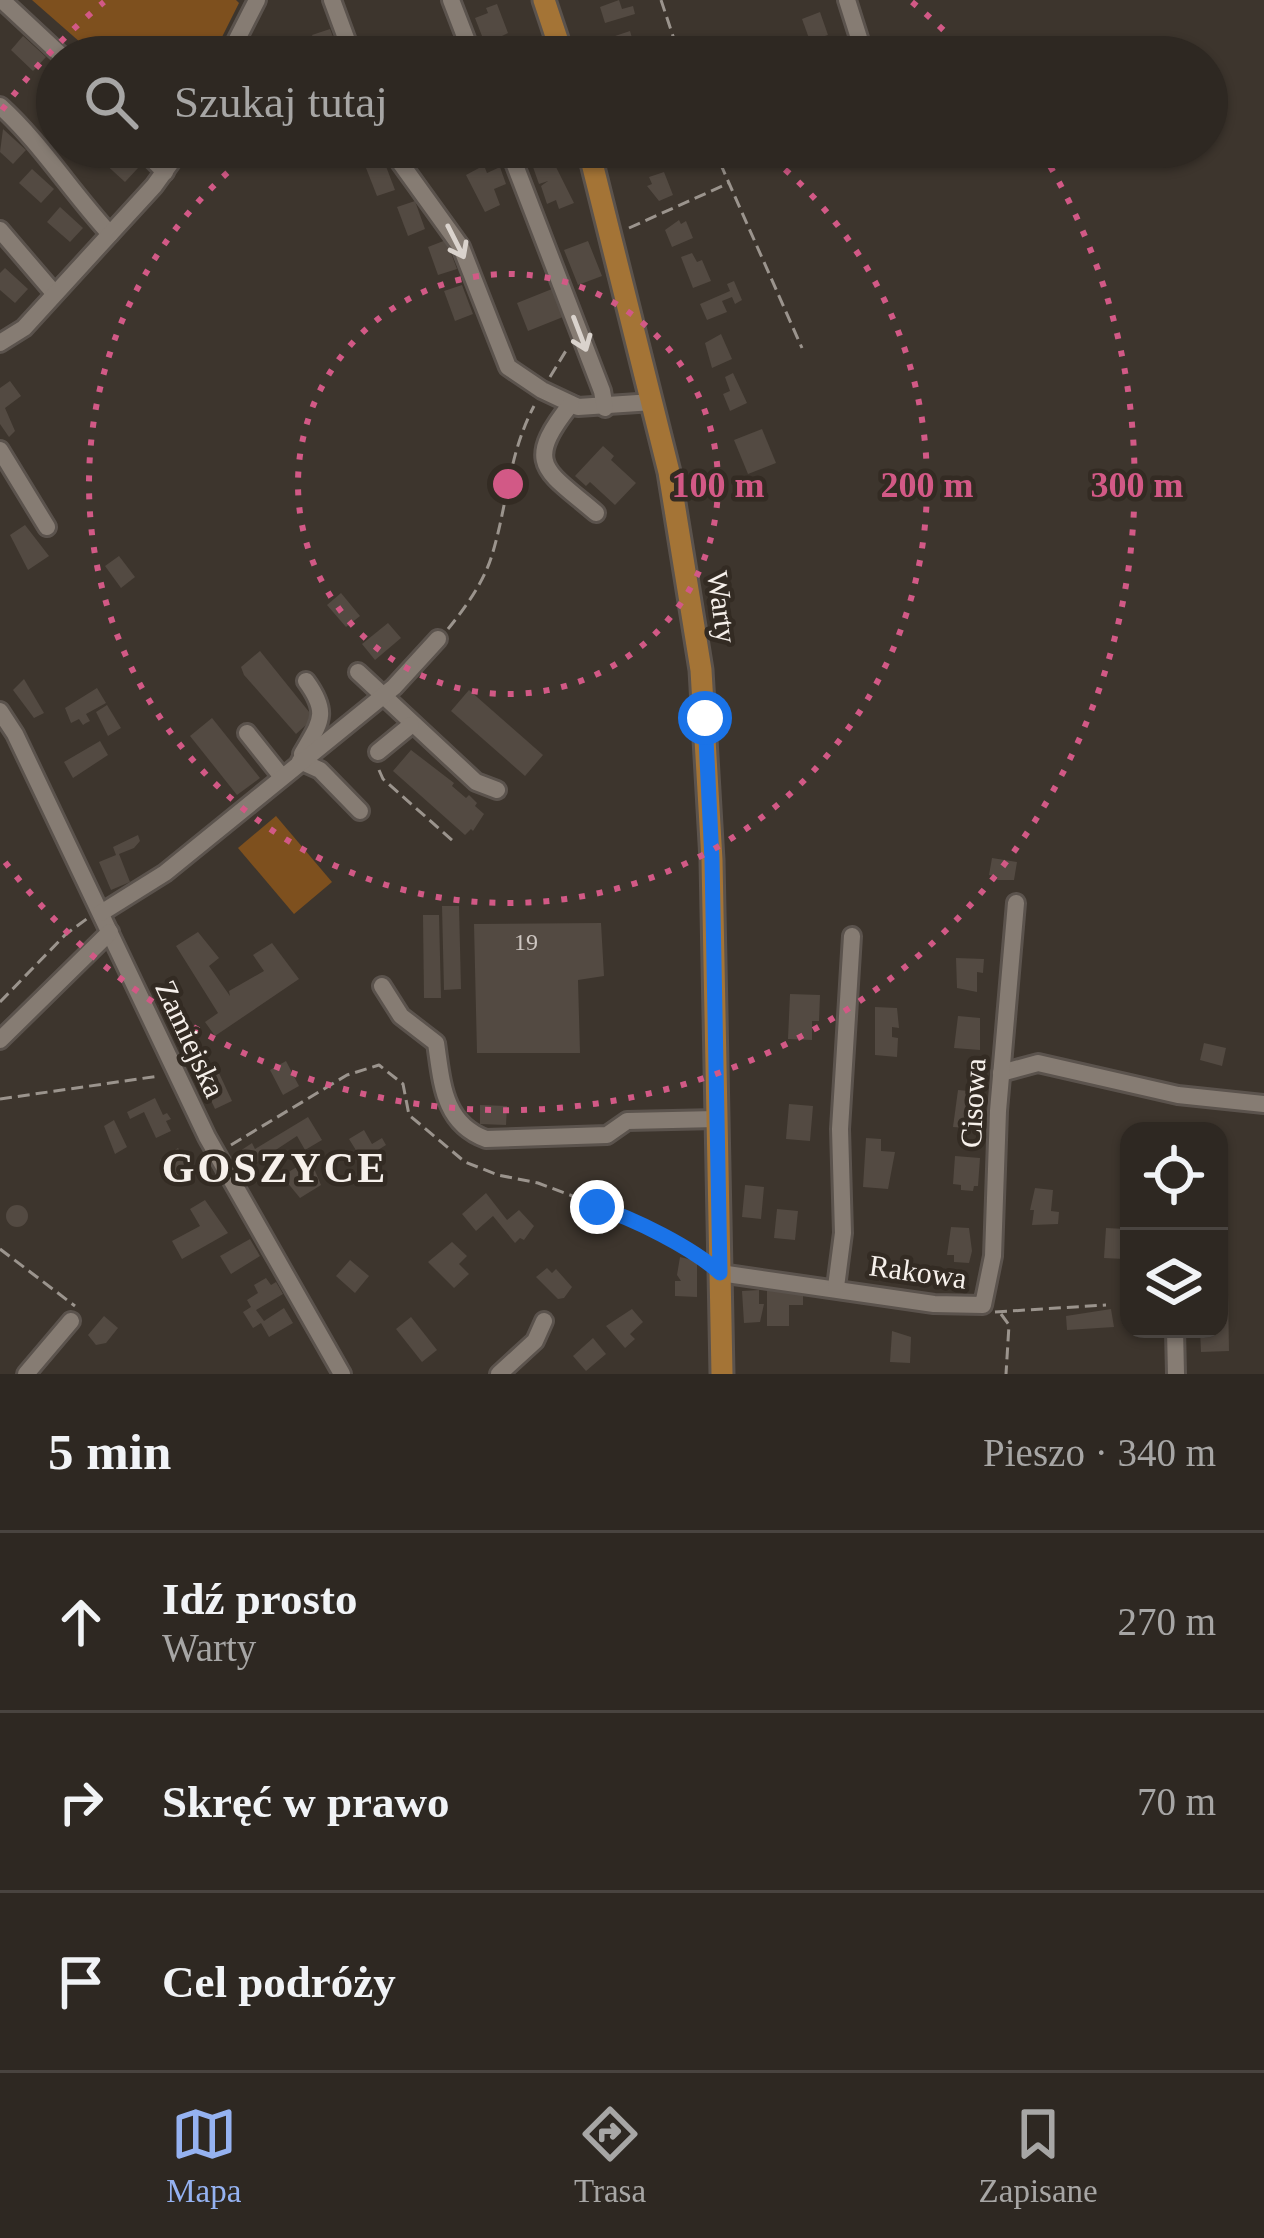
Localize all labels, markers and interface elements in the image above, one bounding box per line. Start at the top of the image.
search box [36,36,1228,168]
icon: search [78,69,144,135]
text: Szukaj tutaj [174,77,388,127]
one-way arrow [446,223,469,259]
one-way arrow [571,315,593,352]
centre of rings [487,463,529,505]
text: 100 m [672,465,765,505]
text: 200 m [881,465,974,505]
text: 300 m [1091,465,1184,505]
street label: Warty [701,569,744,645]
route start [678,691,732,745]
house number: 19 [514,929,538,955]
street label: Zamiejska [149,975,232,1102]
street label: Cisowa [954,1057,991,1149]
map controls [1120,1122,1228,1338]
button: locate [1120,1122,1228,1230]
district label: GOSZYCE [162,1145,388,1191]
route end [570,1180,624,1234]
button: layers [1120,1230,1228,1338]
street label: Rakowa [867,1248,969,1295]
text: 5 min [48,1424,171,1480]
text: Pieszo · 340 m [983,1431,1216,1474]
text: Idź prosto [162,1574,357,1624]
icon: ahead [48,1589,114,1655]
text: 270 m [1117,1600,1216,1643]
text: Warty [162,1626,256,1669]
icon: right [48,1769,114,1835]
text: Skręć w prawo [162,1777,449,1827]
text: 70 m [1137,1780,1216,1823]
icon: arrive [48,1949,114,2015]
text: Cel podróży [162,1957,396,2007]
tab: Mapa [166,2101,241,2210]
tab: Trasa [574,2101,646,2210]
tab: Zapisane [979,2101,1098,2210]

